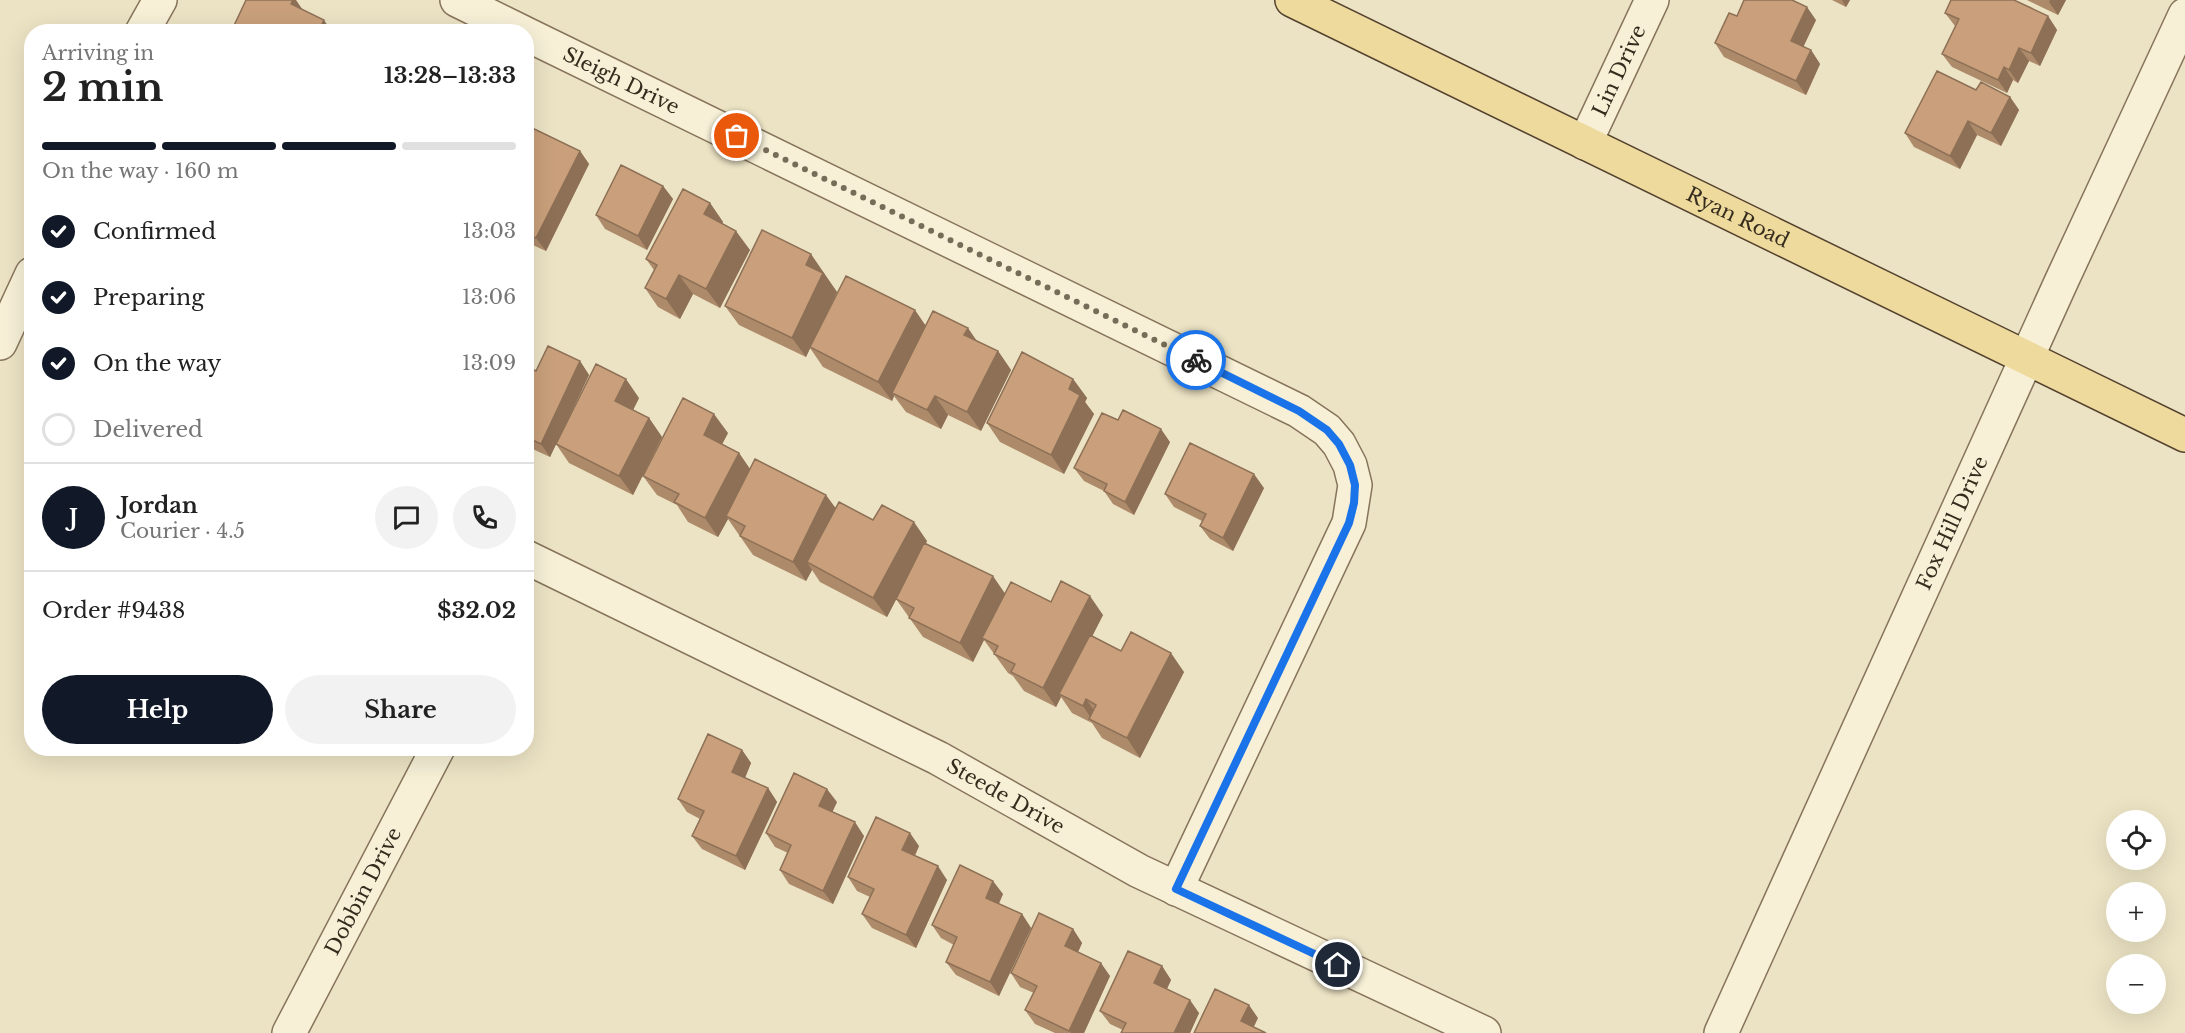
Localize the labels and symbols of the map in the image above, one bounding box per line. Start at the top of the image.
street label: Lin Drive [1587,21,1651,120]
street label: Sleigh Drive [559,42,683,119]
pin [711,110,762,161]
street label: Ryan Road [1683,182,1793,252]
courier [1166,330,1226,390]
street label: Fox Hill Drive [1911,452,1993,593]
street label: Steede Drive [943,753,1069,839]
street label: Dobbin Drive [320,823,406,959]
pin [1312,939,1363,990]

